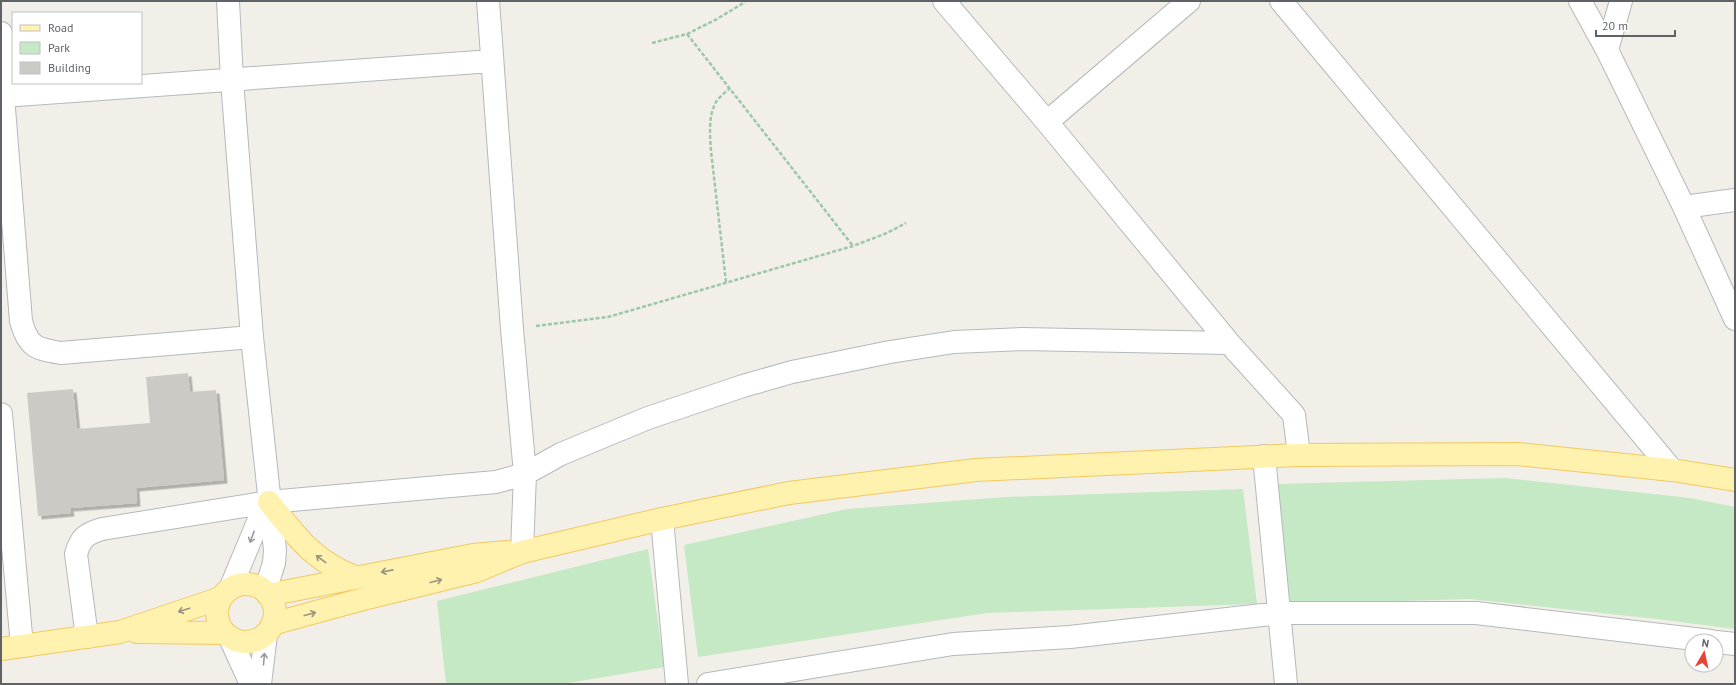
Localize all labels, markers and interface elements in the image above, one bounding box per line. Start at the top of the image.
legend [12,12,142,84]
scale bar [1596,12,1675,38]
text: 20 m [1602,18,1628,33]
text: Road [48,20,73,35]
text: Park [48,40,70,55]
text: Building [48,60,91,75]
one-way arrow [247,531,255,543]
one-way arrow [315,555,326,563]
one-way arrow [381,568,394,576]
one-way arrow [429,577,442,585]
one-way arrow [178,607,190,615]
one-way arrow [303,610,316,617]
north arrow [1684,633,1724,673]
text: N [1701,636,1710,651]
one-way arrow [260,653,267,666]

